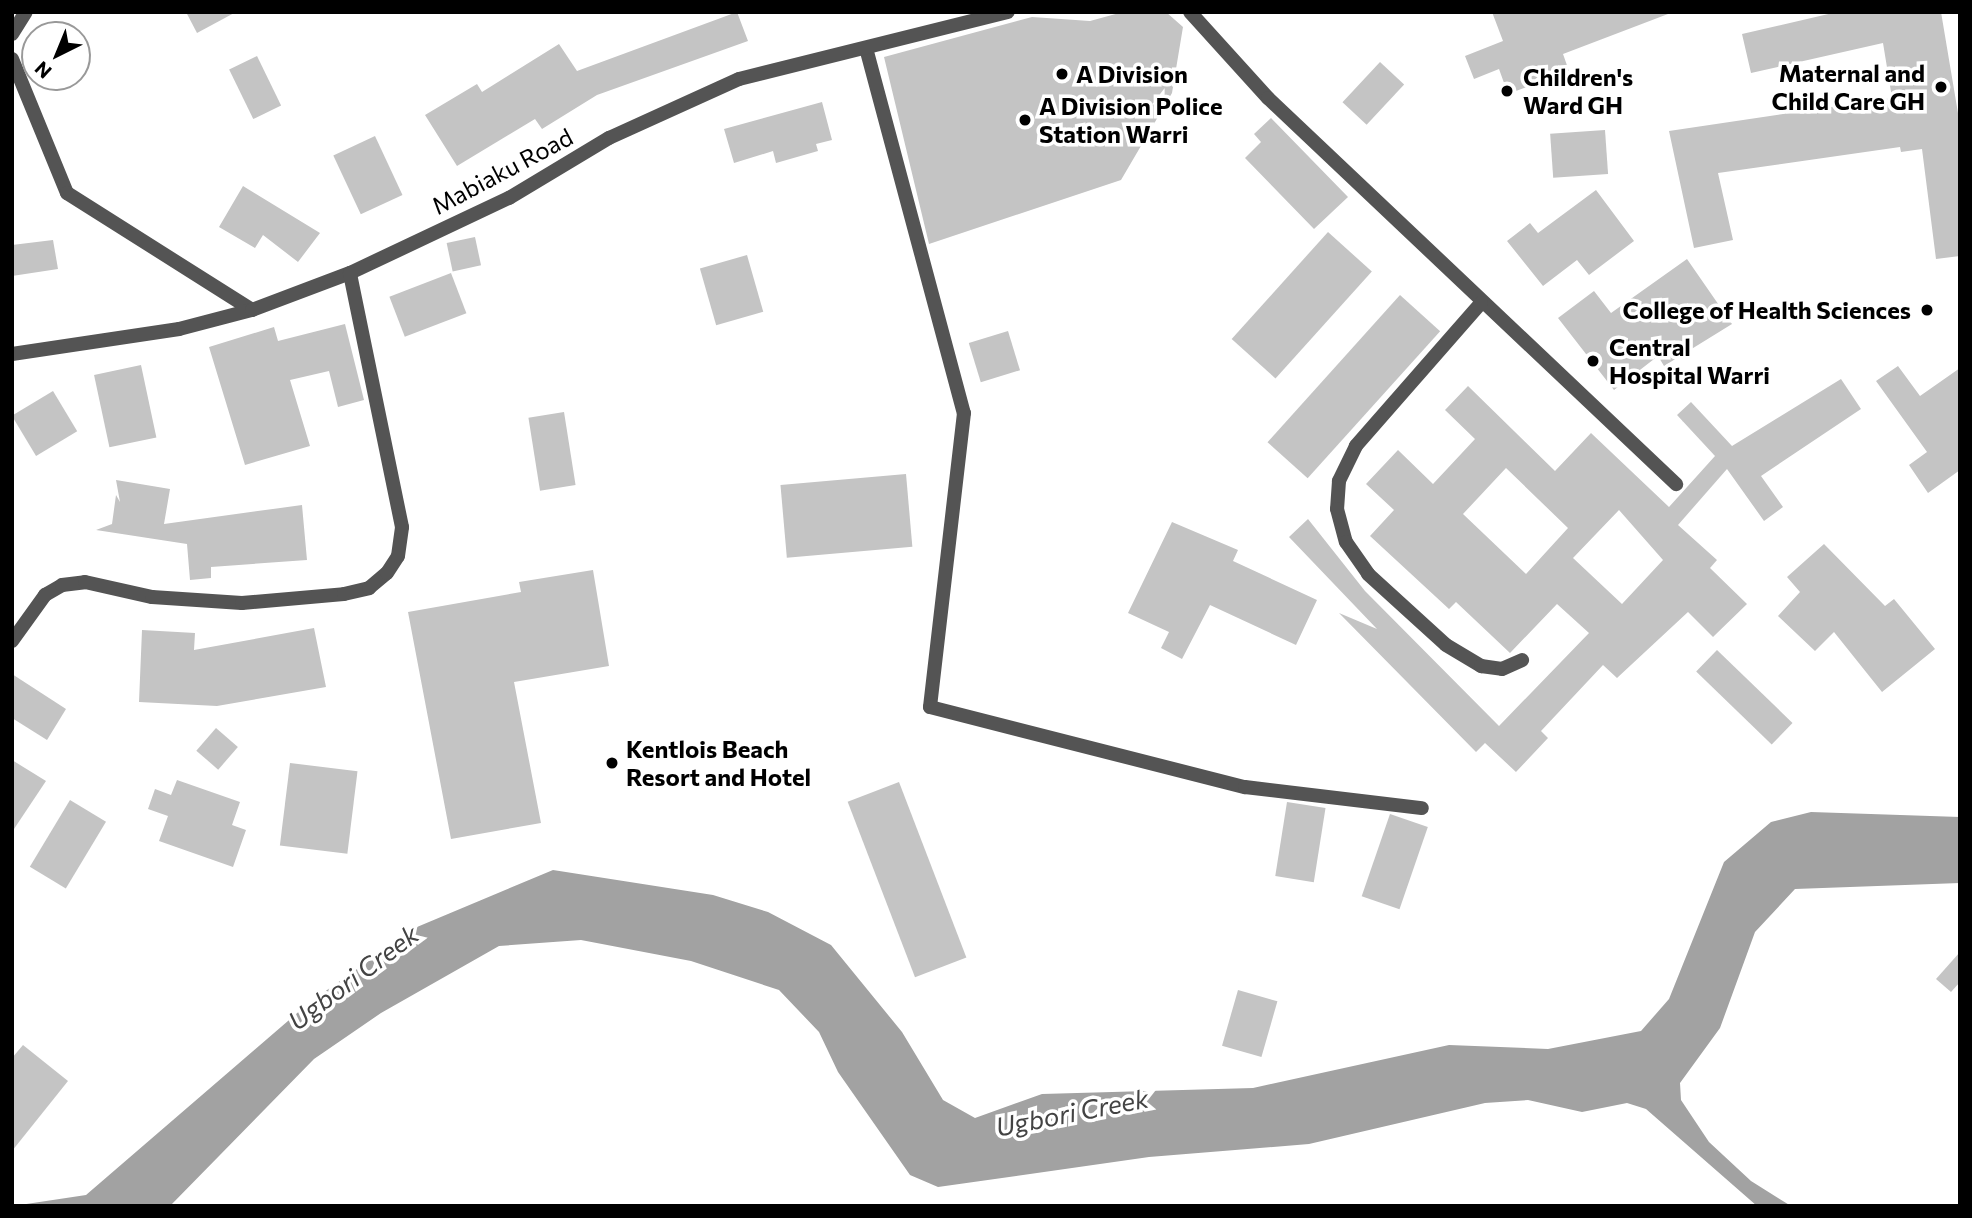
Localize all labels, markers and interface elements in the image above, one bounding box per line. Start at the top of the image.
north arrow [21,21,91,91]
text: N [30,57,56,84]
place label: Maternal and Child Care GH [1772,59,1925,115]
place label: A Division [1076,60,1188,88]
place label: Children's Ward GH [1523,63,1633,119]
marker: A Division [1054,66,1070,82]
marker: Maternal and Child Care GH [1931,77,1951,97]
marker: Children's Ward GH [1497,81,1517,101]
place label: A Division Police Station Warri [1039,92,1223,148]
marker: A Division Police Station Warri [1017,112,1033,128]
street label: Mabiaku Road [427,122,577,220]
place label: College of Health Sciences [1623,296,1911,324]
marker: College of Health Sciences [1917,300,1937,320]
place label: Central Hospital Warri [1609,333,1770,389]
marker: Central Hospital Warri [1583,351,1603,371]
place label: Kentlois Beach Resort and Hotel [626,735,811,791]
marker: Kentlois Beach Resort and Hotel [604,755,620,771]
water label: Ugbori Creek [282,918,424,1036]
water label: Ugbori Creek [993,1082,1151,1142]

